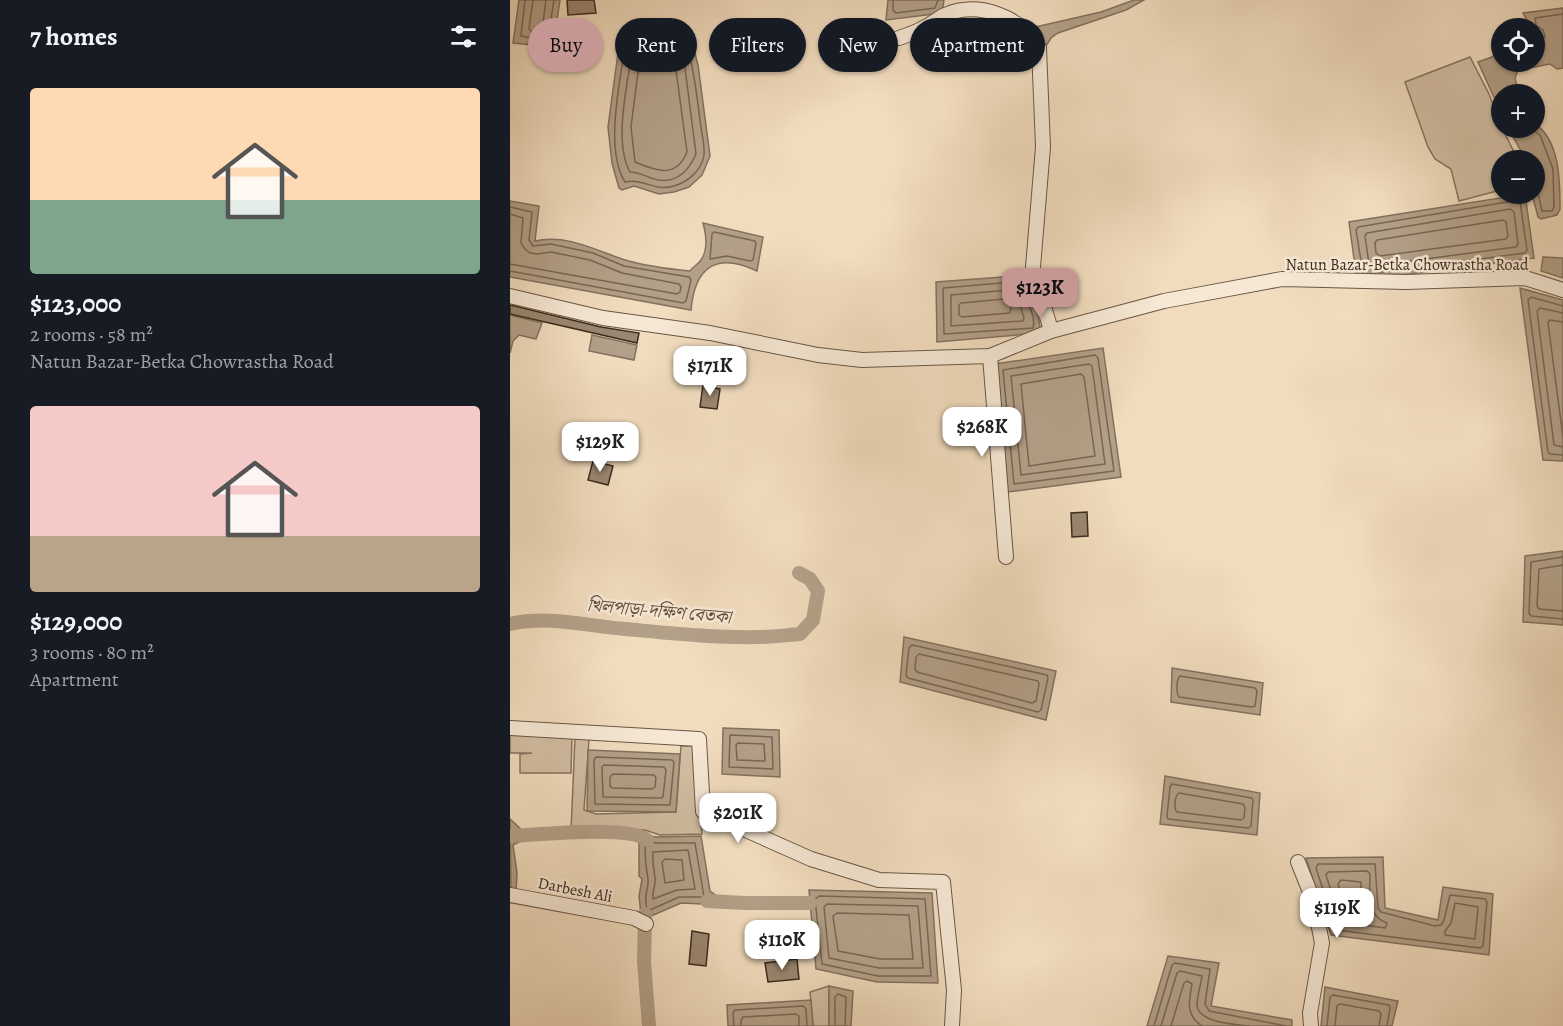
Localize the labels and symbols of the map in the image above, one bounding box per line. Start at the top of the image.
street label: Natun Bazar-Betka Chowrastha Road [1285,254,1529,276]
pin: $123K [998,268,1082,319]
pin: $171K [668,346,752,397]
pin: $268K [940,407,1024,458]
pin: $129K [558,422,642,473]
water label: খিলপাড়া-দক্ষিণ বেতকা [586,593,734,629]
pin: $201K [696,793,780,844]
street label: Darbesh Ali [536,872,614,908]
pin: $119K [1295,888,1379,939]
pin: $110K [740,920,824,971]

